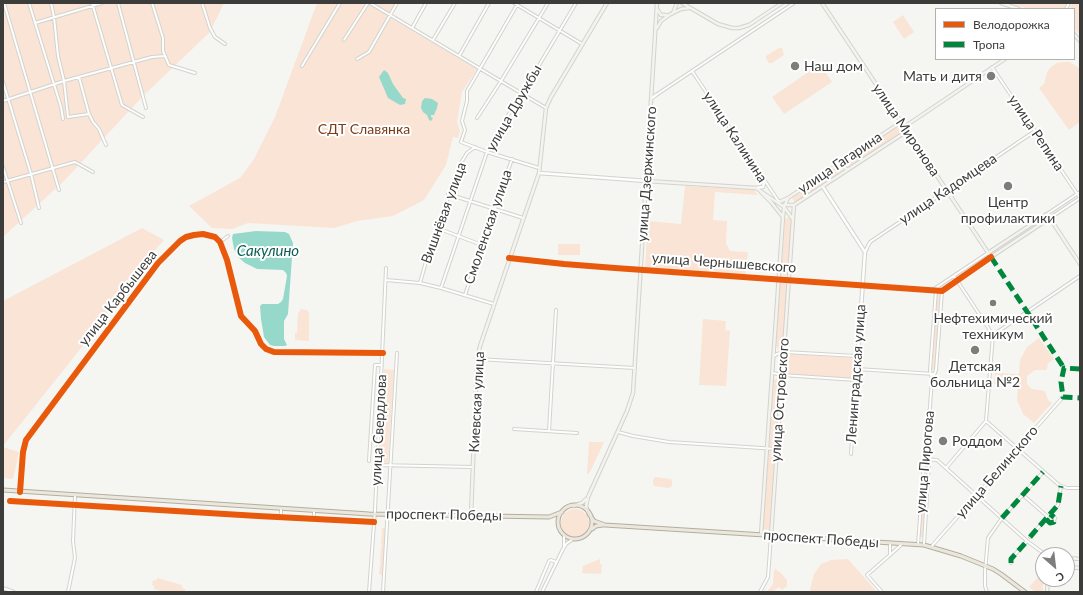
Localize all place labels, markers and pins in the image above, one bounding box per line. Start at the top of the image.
place label: Наш дом [804,58,863,74]
marker: Наш дом [789,60,801,72]
place label: Мать и дитя [903,68,982,84]
marker: Мать и дитя [985,70,997,82]
marker: Центр профилактики [1002,180,1014,192]
place label: Центр профилактики [961,194,1055,226]
marker: Нефтехимический техникум [988,298,998,308]
place label: Нефтехимический техникум [933,310,1053,342]
marker: Детская больница №2 [969,344,981,356]
place label: Детская больница №2 [930,358,1020,390]
place label: Роддом [952,433,1003,449]
marker: Роддом [937,435,949,447]

